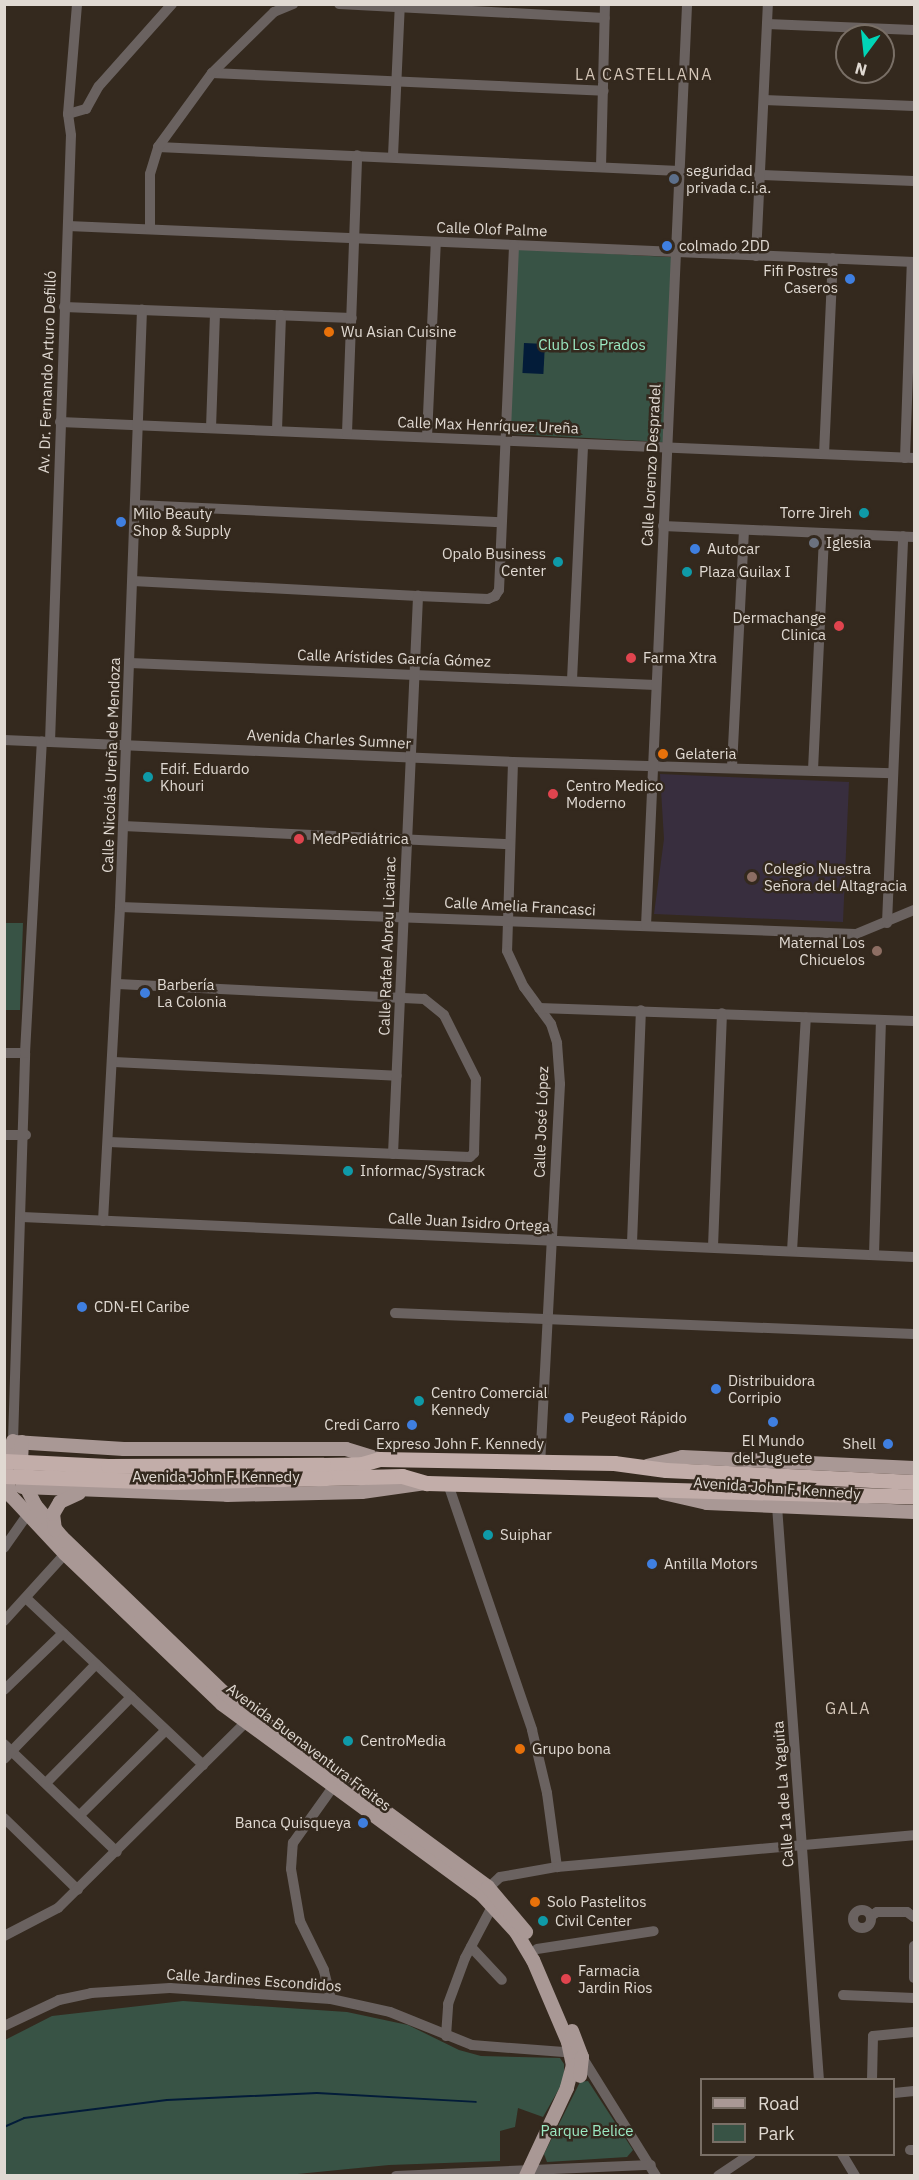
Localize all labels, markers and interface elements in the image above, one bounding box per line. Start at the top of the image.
north arrow [835,24,895,84]
text: N [853,58,869,81]
district label: LA CASTELLANA [575,64,713,84]
place label: seguridad privada c.i.a. [686,161,771,196]
marker: seguridad privada c.i.a. [667,172,681,186]
street label: Calle Olof Palme [436,218,548,240]
place label: colmado 2DD [679,237,770,255]
marker: colmado 2DD [660,239,674,253]
place label: Fifi Postres Caseros [763,261,838,296]
street label: Av. Dr. Fernando Arturo Defilló [34,270,60,474]
marker: Fifi Postres Caseros [843,272,857,286]
place label: Wu Asian Cuisine [341,323,456,341]
marker: Wu Asian Cuisine [322,325,336,339]
park label: Club Los Prados [538,336,646,354]
street label: Calle Lorenzo Despradel [638,383,664,547]
street label: Calle Max Henríquez Ureña [397,413,579,437]
place label: Milo Beauty Shop & Supply [133,504,231,539]
place label: Torre Jireh [780,504,852,522]
marker: Torre Jireh [857,506,871,520]
marker: Milo Beauty Shop & Supply [114,515,128,529]
place label: Iglesia [826,534,871,552]
marker: Iglesia [807,536,821,550]
place label: Autocar [707,540,760,558]
marker: Autocar [688,542,702,556]
place label: Opalo Business Center [442,544,546,579]
marker: Opalo Business Center [551,555,565,569]
place label: Plaza Guilax I [699,563,791,581]
marker: Plaza Guilax I [680,565,694,579]
place label: Dermachange Clinica [732,608,826,643]
marker: Dermachange Clinica [830,617,848,635]
street label: Calle Arístides García Gómez [297,646,491,670]
place label: Farma Xtra [643,649,717,667]
marker: Farma Xtra [624,651,638,665]
street label: Calle Nicolás Ureña de Mendoza [98,657,124,873]
street label: Avenida Charles Sumner [246,726,412,752]
place label: Gelateria [675,745,736,763]
marker: Gelateria [656,747,670,761]
place label: Edif. Eduardo Khouri [160,759,249,794]
marker: Edif. Eduardo Khouri [141,770,155,784]
place label: Centro Medico Moderno [566,776,663,811]
marker: Centro Medico Moderno [544,785,562,803]
marker: MedPediátrica [290,830,308,848]
place label: MedPediátrica [312,830,409,848]
street label: Calle Rafael Abreu Licairac [375,856,399,1036]
place label: Colegio Nuestra Señora del Altagracia [764,859,907,894]
marker: Colegio Nuestra Señora del Altagracia [745,870,759,884]
street label: Calle Amelia Francasci [444,893,596,919]
place label: Maternal Los Chicuelos [779,933,865,968]
marker: Maternal Los Chicuelos [870,944,884,958]
place label: Barbería La Colonia [157,975,227,1010]
marker: Barbería La Colonia [138,986,152,1000]
street label: Calle José López [530,1066,552,1178]
place label: Informac/Systrack [360,1162,485,1180]
marker: Informac/Systrack [341,1164,355,1178]
street label: Calle Juan Isidro Ortega [388,1209,550,1235]
place label: CDN-El Caribe [94,1298,190,1316]
marker: CDN-El Caribe [75,1300,89,1314]
place label: Distribuidora Corripio [728,1371,815,1406]
marker: Distribuidora Corripio [709,1382,723,1396]
place label: Centro Comercial Kennedy [431,1383,548,1418]
marker: Centro Comercial Kennedy [412,1394,426,1408]
place label: Peugeot Rápido [581,1409,687,1427]
marker: Peugeot Rápido [562,1411,576,1425]
marker: El Mundo del Juguete [766,1415,780,1429]
place label: Credi Carro [324,1416,400,1434]
marker: Credi Carro [405,1418,419,1432]
place label: El Mundo del Juguete [734,1431,812,1466]
street label: Expreso John F. Kennedy [376,1435,544,1453]
place label: Shell [842,1435,876,1453]
marker: Shell [881,1437,895,1451]
street label: Avenida John F. Kennedy [132,1468,300,1486]
street label: Avenida John F. Kennedy [693,1473,861,1503]
place label: Suiphar [500,1526,552,1544]
marker: Suiphar [481,1528,495,1542]
place label: Antilla Motors [664,1555,758,1573]
marker: Antilla Motors [645,1557,659,1571]
street label: Avenida Buenaventura Freites [223,1679,395,1815]
district label: GALA [825,1698,871,1718]
street label: Calle 1a de La Yaguita [769,1720,797,1868]
place label: CentroMedia [360,1732,446,1750]
marker: CentroMedia [341,1734,355,1748]
place label: Grupo bona [532,1740,611,1758]
marker: Grupo bona [513,1742,527,1756]
place label: Banca Quisqueya [235,1814,351,1832]
marker: Banca Quisqueya [356,1816,370,1830]
place label: Solo Pastelitos [547,1893,646,1911]
marker: Solo Pastelitos [528,1895,542,1909]
place label: Civil Center [555,1912,632,1930]
marker: Civil Center [536,1914,550,1928]
place label: Farmacia Jardin Rios [578,1961,653,1996]
street label: Calle Jardines Escondidos [166,1965,342,1995]
marker: Farmacia Jardin Rios [559,1972,573,1986]
legend [700,2078,895,2156]
text: Road [758,2092,799,2115]
park label: Parque Belice [541,2122,633,2140]
text: Park [758,2122,794,2145]

